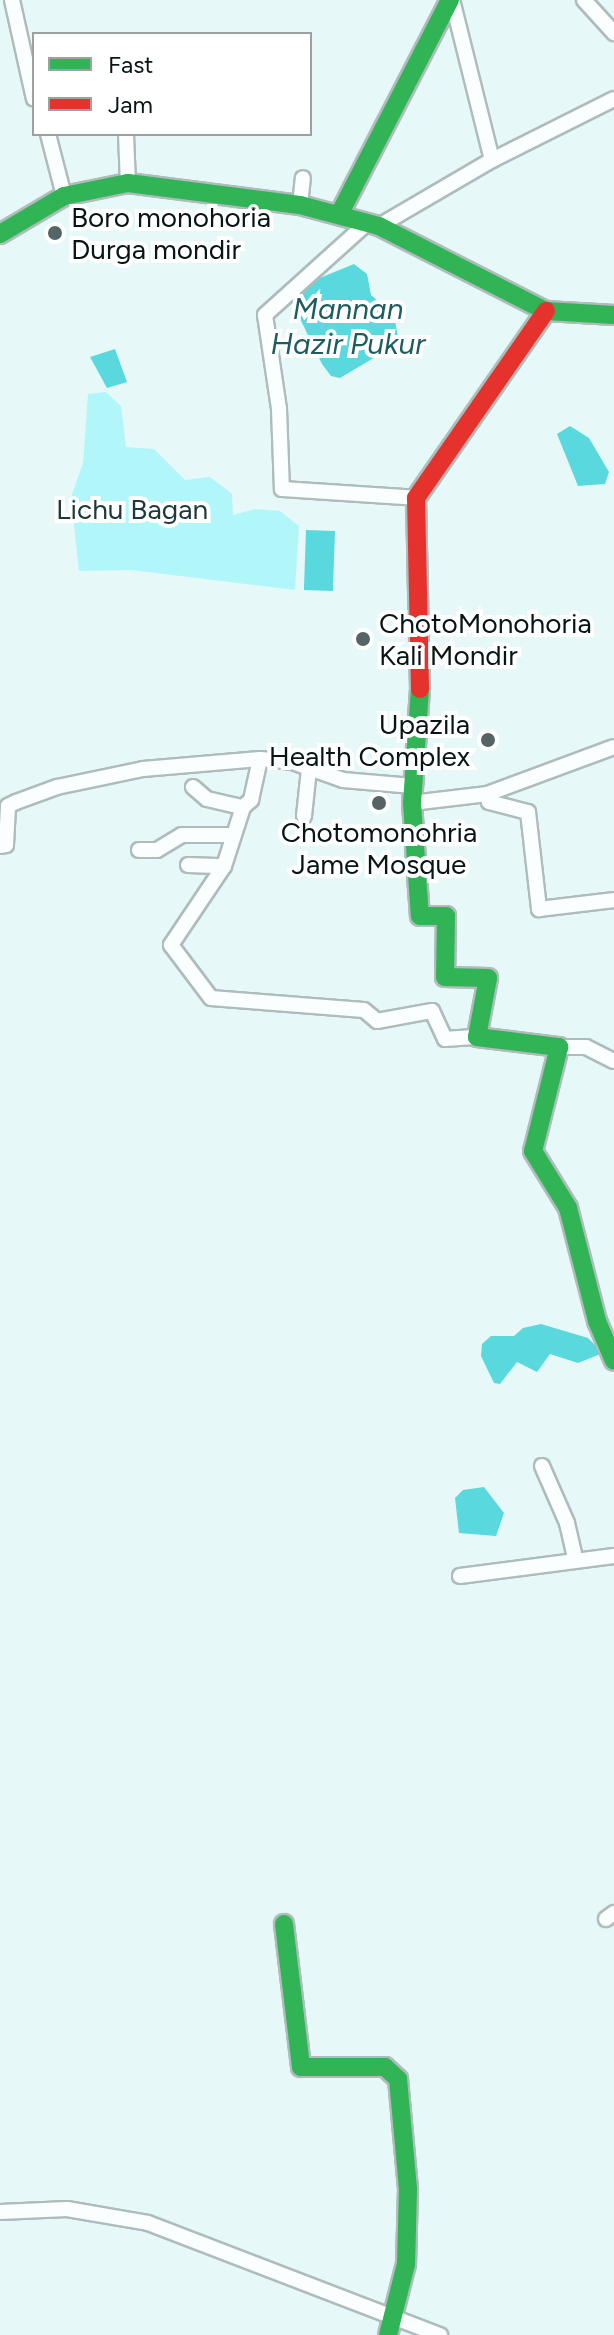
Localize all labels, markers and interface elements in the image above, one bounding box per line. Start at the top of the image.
legend [32,32,312,136]
text: Fast [108,50,153,79]
text: Jam [108,90,153,119]
place label: Boro monohoria Durga mondir [71,200,271,266]
marker: Boro monohoria Durga mondir [46,224,64,242]
water label: Mannan Hazir Pukur [271,291,425,362]
park label: Lichu Bagan [56,492,208,526]
place label: ChotoMonohoria Kali Mondir [379,606,592,672]
marker: ChotoMonohoria Kali Mondir [354,630,372,648]
place label: Upazila Health Complex [269,707,470,773]
marker: Upazila Health Complex [477,729,499,751]
marker: Chotomonohria Jame Mosque [370,794,388,812]
place label: Chotomonohria Jame Mosque [281,815,477,881]

